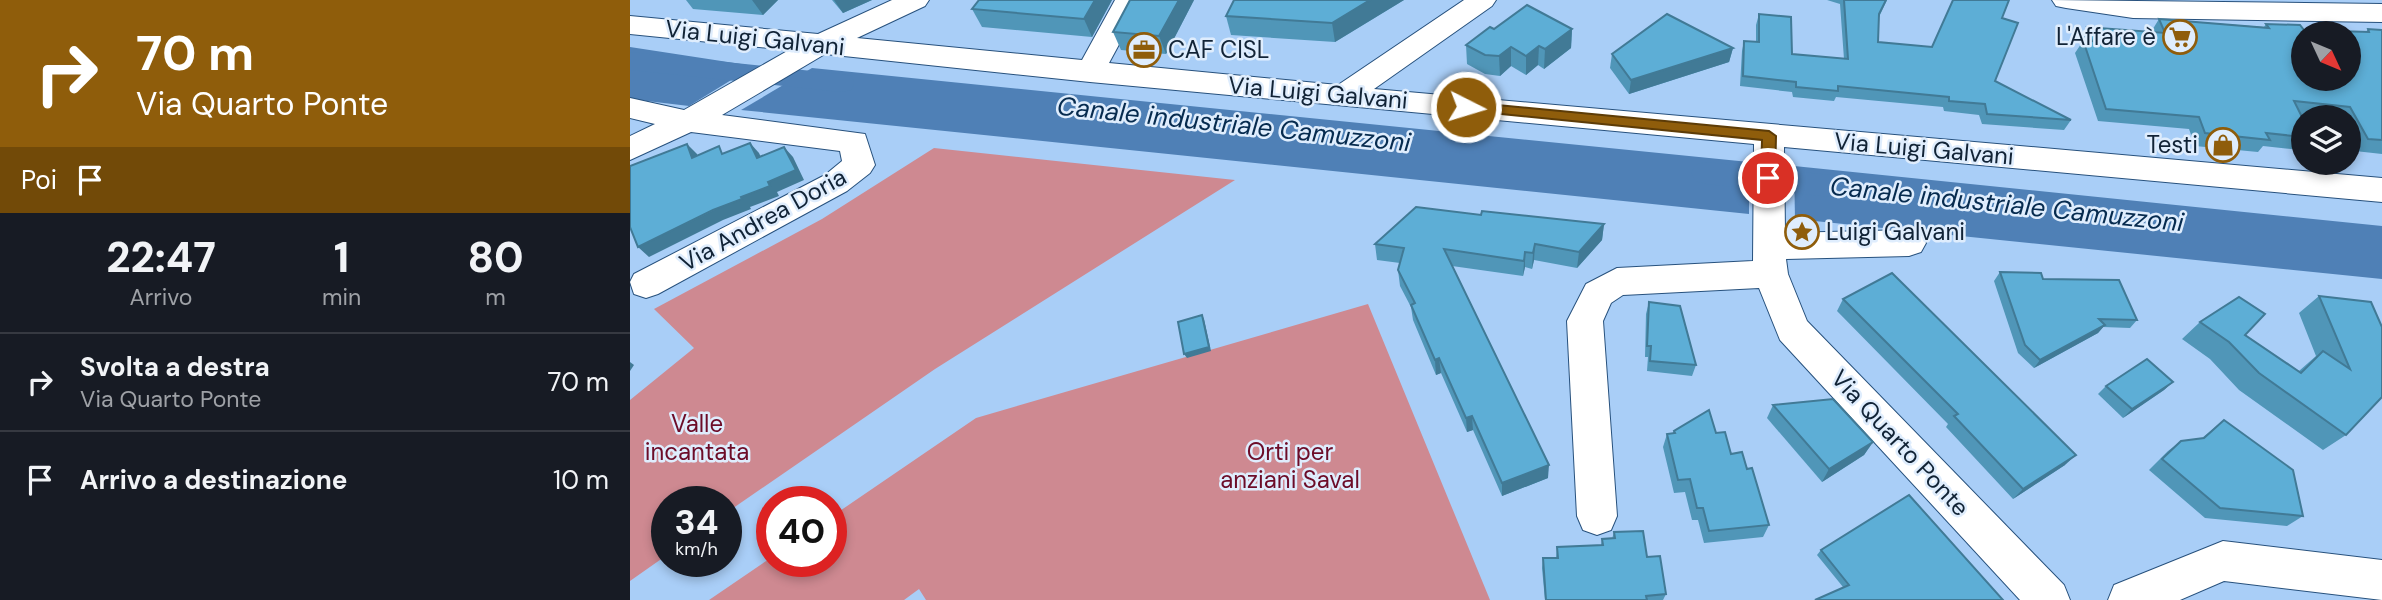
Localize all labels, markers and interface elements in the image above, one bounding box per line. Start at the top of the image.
street label: Via Luigi Galvani [664,13,846,62]
supermarket icon: L'Affare è [2161,18,2199,56]
text: 70 m [136,21,254,85]
place label: L'Affare è [2056,21,2156,52]
north arrow [2291,21,2361,91]
map controls [2291,21,2361,175]
icon: right [21,28,112,119]
office icon: CAF CISL [1125,31,1163,69]
place label: CAF CISL [1168,34,1269,65]
street label: Via Luigi Galvani [1227,69,1409,116]
position arrow [1429,70,1503,144]
text: Via Quarto Ponte [136,83,388,125]
water label: Canale industriale Camuzzoni [1055,89,1413,160]
button: layers [2291,105,2361,175]
street label: Via Luigi Galvani [1833,125,2015,172]
shop icon: Testi [2204,126,2242,164]
place label: Testi [2146,129,2198,160]
pin [1738,148,1798,208]
icon: arrive [1749,159,1787,197]
icon: arrive [71,161,109,199]
street label: Via Andrea Doria [674,161,852,278]
text: Poi [21,163,57,197]
water label: Canale industriale Camuzzoni [1828,169,2186,240]
place icon: Luigi Galvani [1783,213,1821,251]
place label: Luigi Galvani [1826,216,1965,247]
text: 22:47 [106,230,216,285]
text: 1 [334,230,349,285]
text: 80 [467,230,524,285]
text: Arrivo [129,282,192,312]
text: min [322,282,361,312]
text: m [485,282,506,312]
text: Svolta a destra [80,350,270,384]
icon: right [21,363,59,401]
street label: Via Quarto Ponte [1825,363,1976,522]
text: 70 m [548,365,609,399]
text: Via Quarto Ponte [80,384,261,414]
park label: Valle incantata [645,408,749,467]
park label: Orti per anziani Saval [1220,436,1360,495]
icon: arrive [21,461,59,499]
text: Arrivo a destinazione [80,463,347,497]
text: 10 m [553,463,609,497]
speed limit sign: 40 [756,486,847,577]
text: 34 [675,499,718,545]
text: km/h [675,537,718,561]

